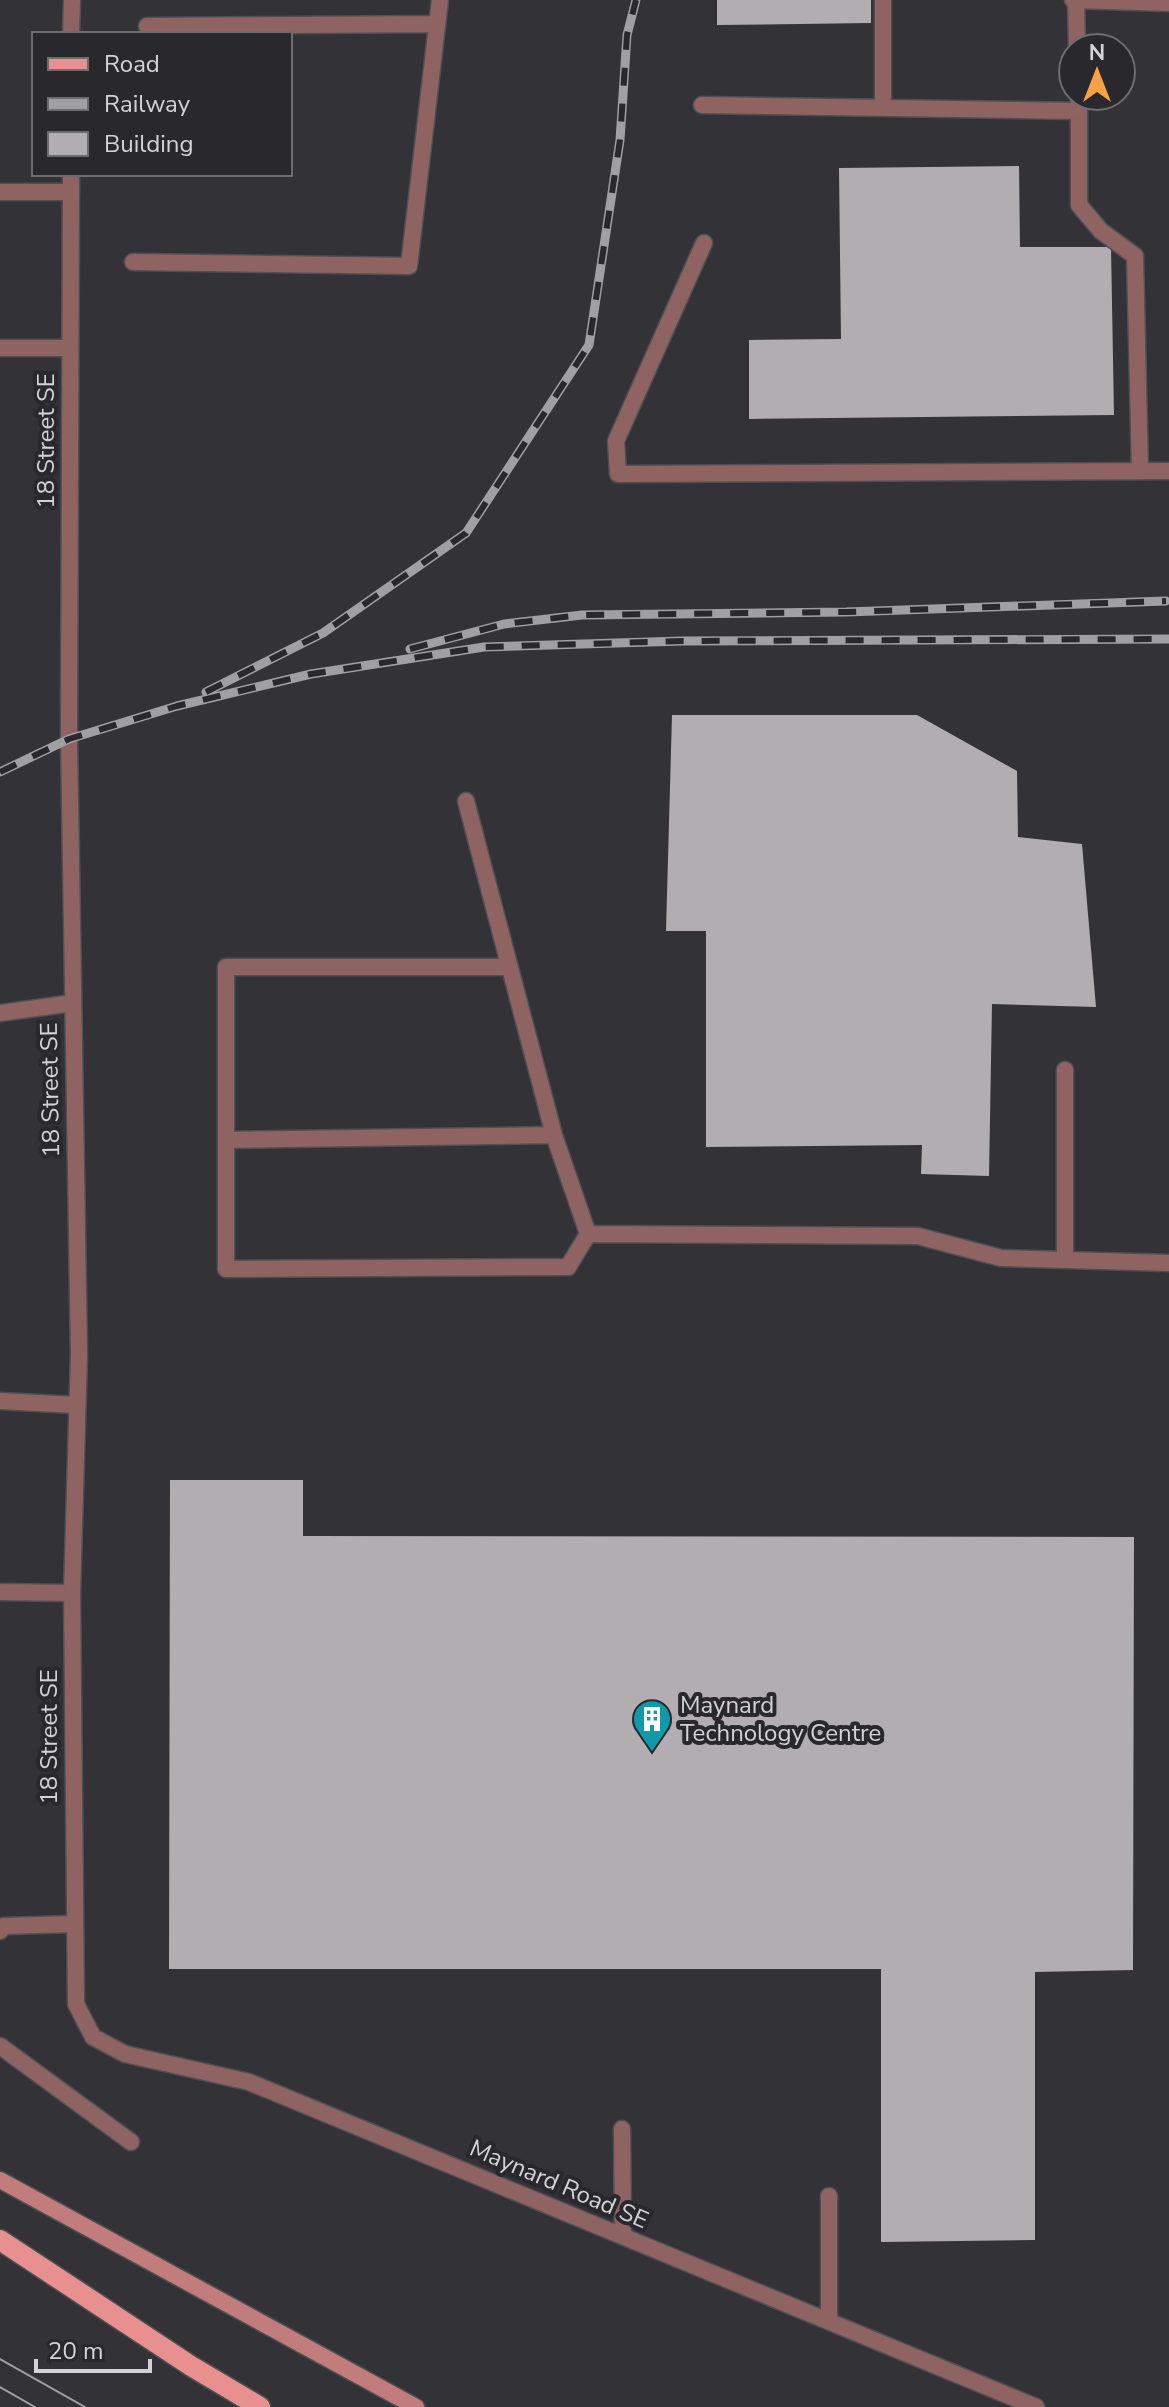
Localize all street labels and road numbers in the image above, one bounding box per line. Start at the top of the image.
street label: 18 Street SE [30,373,62,509]
street label: 18 Street SE [33,1022,67,1158]
street label: 18 Street SE [33,1669,65,1805]
street label: Maynard Road SE [465,2132,653,2236]

